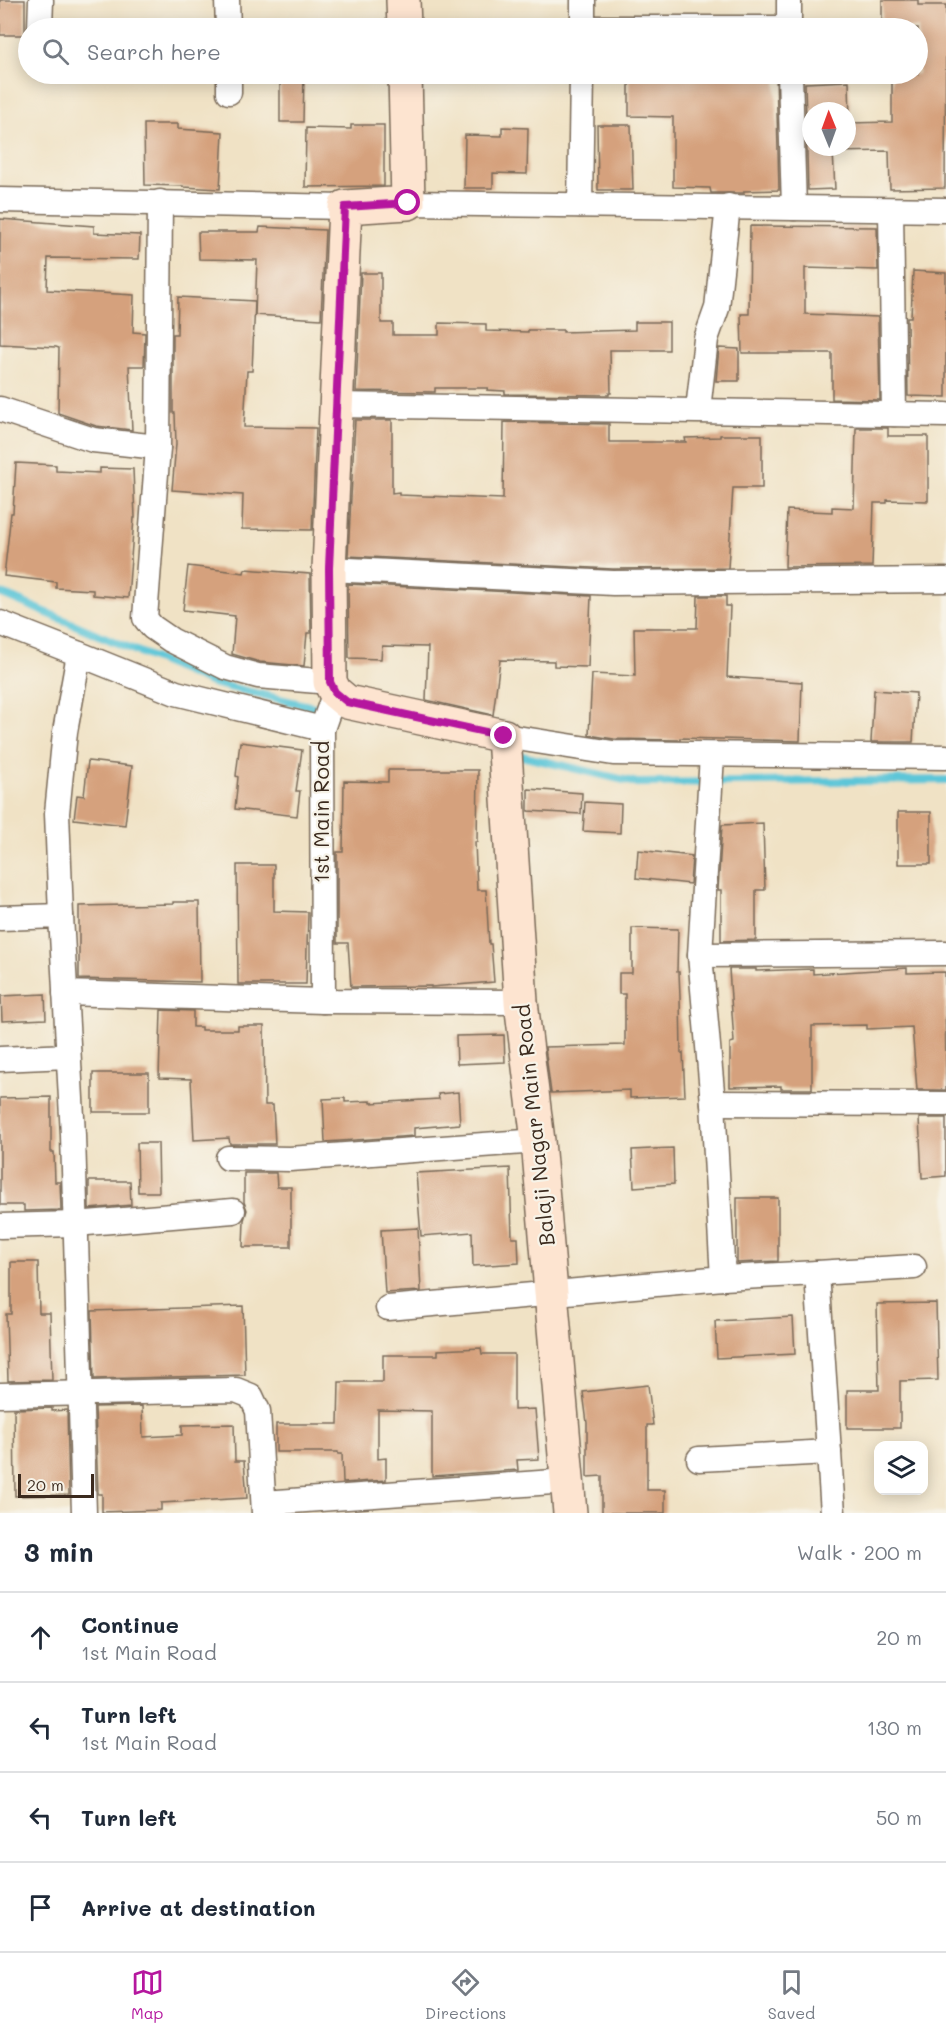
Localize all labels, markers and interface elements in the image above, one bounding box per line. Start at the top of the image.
search box [18,18,928,84]
icon: search [39,35,72,68]
text: Search here [87,37,221,66]
north arrow [802,102,856,156]
route start [394,189,420,215]
route end [490,722,516,748]
street label: 1st Main Road [307,741,334,883]
street label: Balaji Nagar Main Road [507,1003,560,1247]
map controls [874,1441,928,1495]
button: layers [874,1441,928,1495]
scale bar [18,1471,94,1498]
text: 20 m [27,1474,64,1495]
text: 3 min [24,1535,93,1569]
text: Walk · 200 m [797,1539,922,1565]
text: Continue [81,1610,179,1639]
icon: ahead [24,1621,57,1654]
text: 20 m [876,1624,922,1650]
text: 1st Main Road [81,1639,217,1665]
text: Turn left [81,1700,177,1729]
icon: left [24,1711,57,1744]
text: 130 m [867,1714,922,1740]
text: 1st Main Road [81,1729,217,1755]
icon: left [24,1801,57,1834]
text: Turn left [81,1803,177,1832]
text: 50 m [876,1804,922,1830]
icon: arrive [24,1891,57,1924]
text: Arrive at destination [81,1893,316,1922]
tab: Map [131,1966,164,2023]
tab: Directions [425,1966,506,2023]
tab: Saved [768,1966,815,2023]

